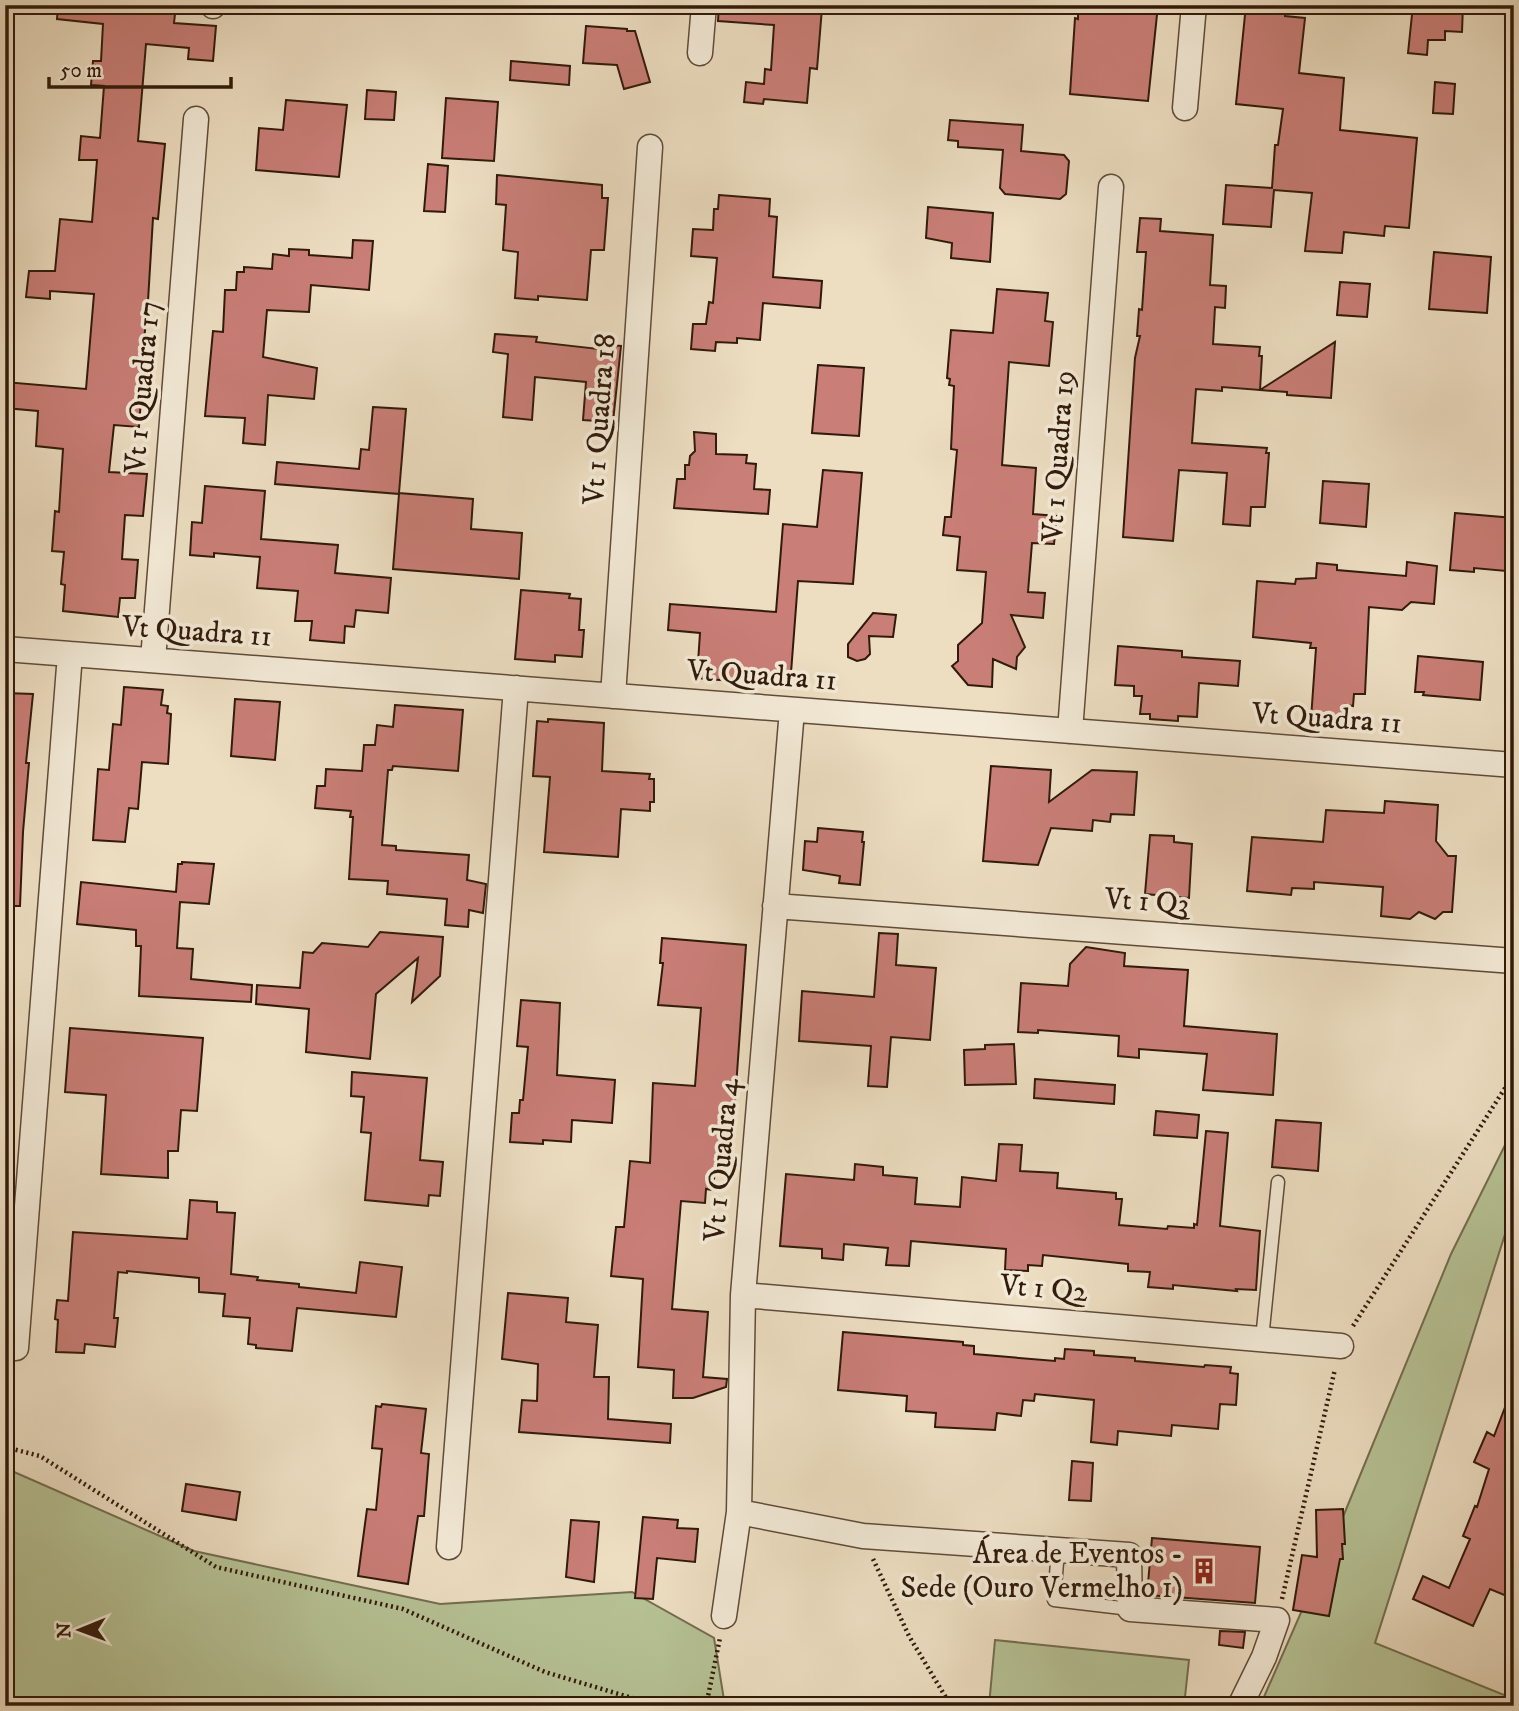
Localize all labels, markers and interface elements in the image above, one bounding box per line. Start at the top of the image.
scale bar [49,46,231,90]
text: 50 m [60,58,102,84]
street label: Vt 1 Quadra 17 [117,299,169,476]
street label: Vt 1 Quadra 18 [575,332,624,507]
street label: Vt 1 Quadra 19 [1034,369,1083,544]
street label: Vt Quadra 11 [120,608,273,656]
street label: Vt Quadra 11 [685,652,838,700]
street label: Vt Quadra 11 [1250,695,1403,743]
street label: Vt 1 Q3 [1103,881,1193,924]
street label: Vt 1 Quadra 4 [696,1077,748,1244]
street label: Vt 1 Q2 [998,1267,1090,1311]
place label: Área de Eventos - Sede (Ouro Vermelho 1) [901,1534,1183,1607]
building icon: Área de Eventos - Sede (Ouro Vermelho 1) [1189,1556,1219,1586]
north arrow [46,1596,116,1666]
text: N [53,1622,76,1638]

